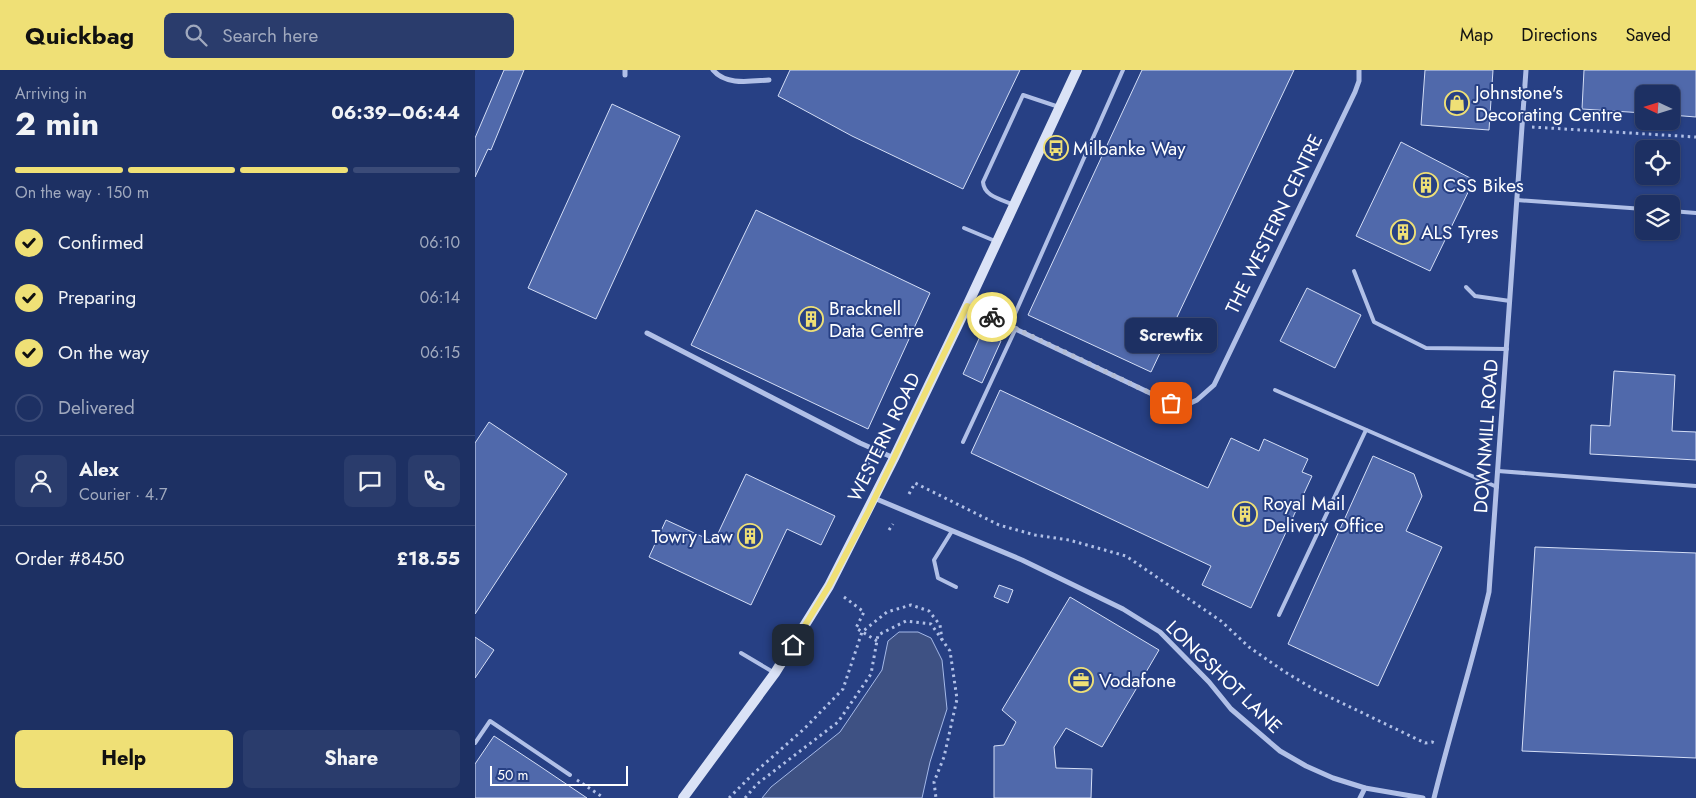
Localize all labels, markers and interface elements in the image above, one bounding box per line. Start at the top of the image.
search box [164,13,514,58]
text: Quickbag [25,18,134,53]
icon: search [182,21,210,49]
text: Search here [222,22,318,49]
text: Map [1460,22,1493,48]
text: Directions [1521,22,1597,48]
text: Saved [1625,22,1671,48]
place label: Johnstone's Decorating Centre [1472,79,1622,128]
text: Arriving in [15,82,87,105]
north arrow [1635,85,1680,130]
map controls [1635,85,1680,240]
shop icon: Johnstone's Decorating Centre [1444,90,1470,116]
text: 06:39–06:44 [331,99,460,126]
text: 2 min [15,101,99,147]
street label: THE WESTERN CENTRE [1219,130,1329,318]
bus stop icon: Milbanke Way [1043,135,1069,161]
place label: Milbanke Way [1073,135,1186,162]
button: locate [1635,140,1680,185]
building icon: CSS Bikes [1413,172,1439,198]
place label: CSS Bikes [1443,172,1524,199]
text: On the way · 150 m [15,181,149,204]
button: layers [1635,195,1680,240]
building icon: ALS Tyres [1390,219,1416,245]
place label: ALS Tyres [1421,219,1499,246]
icon: check [15,229,43,257]
text: Confirmed [58,229,144,256]
text: 06:10 [420,231,460,254]
icon: check [15,284,43,312]
text: Preparing [58,284,136,311]
text: 06:14 [420,286,460,309]
courier [967,292,1017,342]
place label: Bracknell Data Centre [829,295,924,344]
icon: bike [978,303,1006,331]
building icon: Bracknell Data Centre [798,306,824,332]
callout: Screwfix [1125,318,1217,353]
text: Screwfix [1139,324,1203,347]
icon: check [15,339,43,367]
text: On the way [58,339,149,366]
text: 06:15 [420,341,460,364]
street label: DOWNMILL ROAD [1467,358,1505,514]
street label: WESTERN ROAD [841,368,927,506]
pin [1150,382,1192,424]
icon: bag [1157,389,1185,417]
text: Delivered [58,394,135,421]
button: person [15,455,67,507]
button: chat [344,455,396,507]
button: phone [408,455,460,507]
text: Alex [79,456,119,483]
text: Courier · 4.7 [79,483,167,506]
place label: Royal Mail Delivery Office [1263,490,1384,539]
building icon: Royal Mail Delivery Office [1232,501,1258,527]
place label: Towry Law [651,523,733,550]
building icon: Towry Law [737,523,763,549]
text: Order #8450 [15,545,124,572]
text: £18.55 [396,545,460,572]
street label: LONGSHOT LANE [1160,614,1288,740]
pin [772,624,814,666]
icon: home [779,631,807,659]
office icon: Vodafone [1068,667,1094,693]
place label: Vodafone [1099,667,1176,694]
button: Help [15,730,233,788]
button: Share [243,730,460,788]
scale bar [490,763,627,786]
text: 50 m [497,765,528,785]

